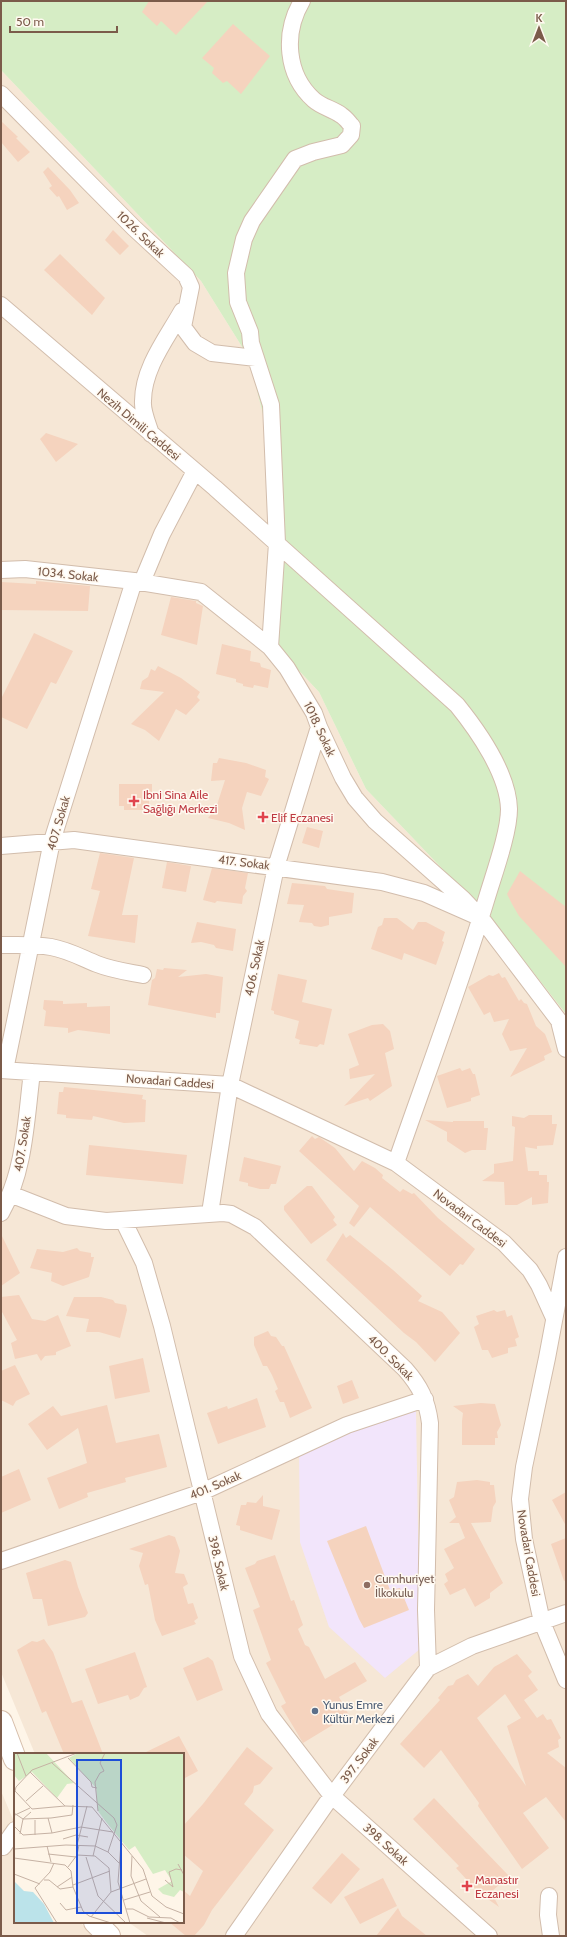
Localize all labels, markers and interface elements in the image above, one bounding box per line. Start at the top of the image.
scale bar [10,8,117,34]
north arrow [519,8,559,48]
text: K [536,11,543,25]
text: 50 m [16,14,44,29]
street label: 1026. Sokak [114,208,168,261]
street label: Nezih Dimili Caddesi [94,385,184,463]
street label: 1034. Sokak [37,563,100,585]
street label: 1018. Sokak [301,699,339,759]
place label: Ibni Sina Aile Sağlığı Merkezi [143,787,217,816]
street label: 407. Sokak [43,793,73,852]
marker: Ibni Sina Aile Sağlığı Merkezi [128,795,140,807]
place label: Elif Eczanesi [271,810,333,825]
marker: Elif Eczanesi [258,812,268,822]
street label: 417. Sokak [217,851,271,873]
street label: 406. Sokak [241,938,267,998]
street label: Novadari Caddesi [126,1070,214,1092]
street label: 407. Sokak [10,1115,34,1173]
street label: Novadari Caddesi [430,1186,510,1250]
street label: 400. Sokak [365,1331,418,1384]
street label: 401. Sokak [187,1467,244,1503]
street label: Novadari Caddesi [514,1508,544,1598]
street label: 398. Sokak [205,1534,233,1592]
place label: Cumhuriyet İlkokulu [375,1571,434,1600]
marker: Cumhuriyet İlkokulu [362,1580,372,1590]
place label: Yunus Emre Kültür Merkezi [322,1697,394,1726]
marker: Yunus Emre Kültür Merkezi [310,1706,320,1716]
street label: 397. Sokak [337,1733,382,1786]
inset map [14,1753,184,1923]
street label: 398. Sokak [360,1820,412,1869]
place label: Manastır Eczanesi [475,1872,519,1901]
marker: Manastır Eczanesi [462,1881,472,1891]

